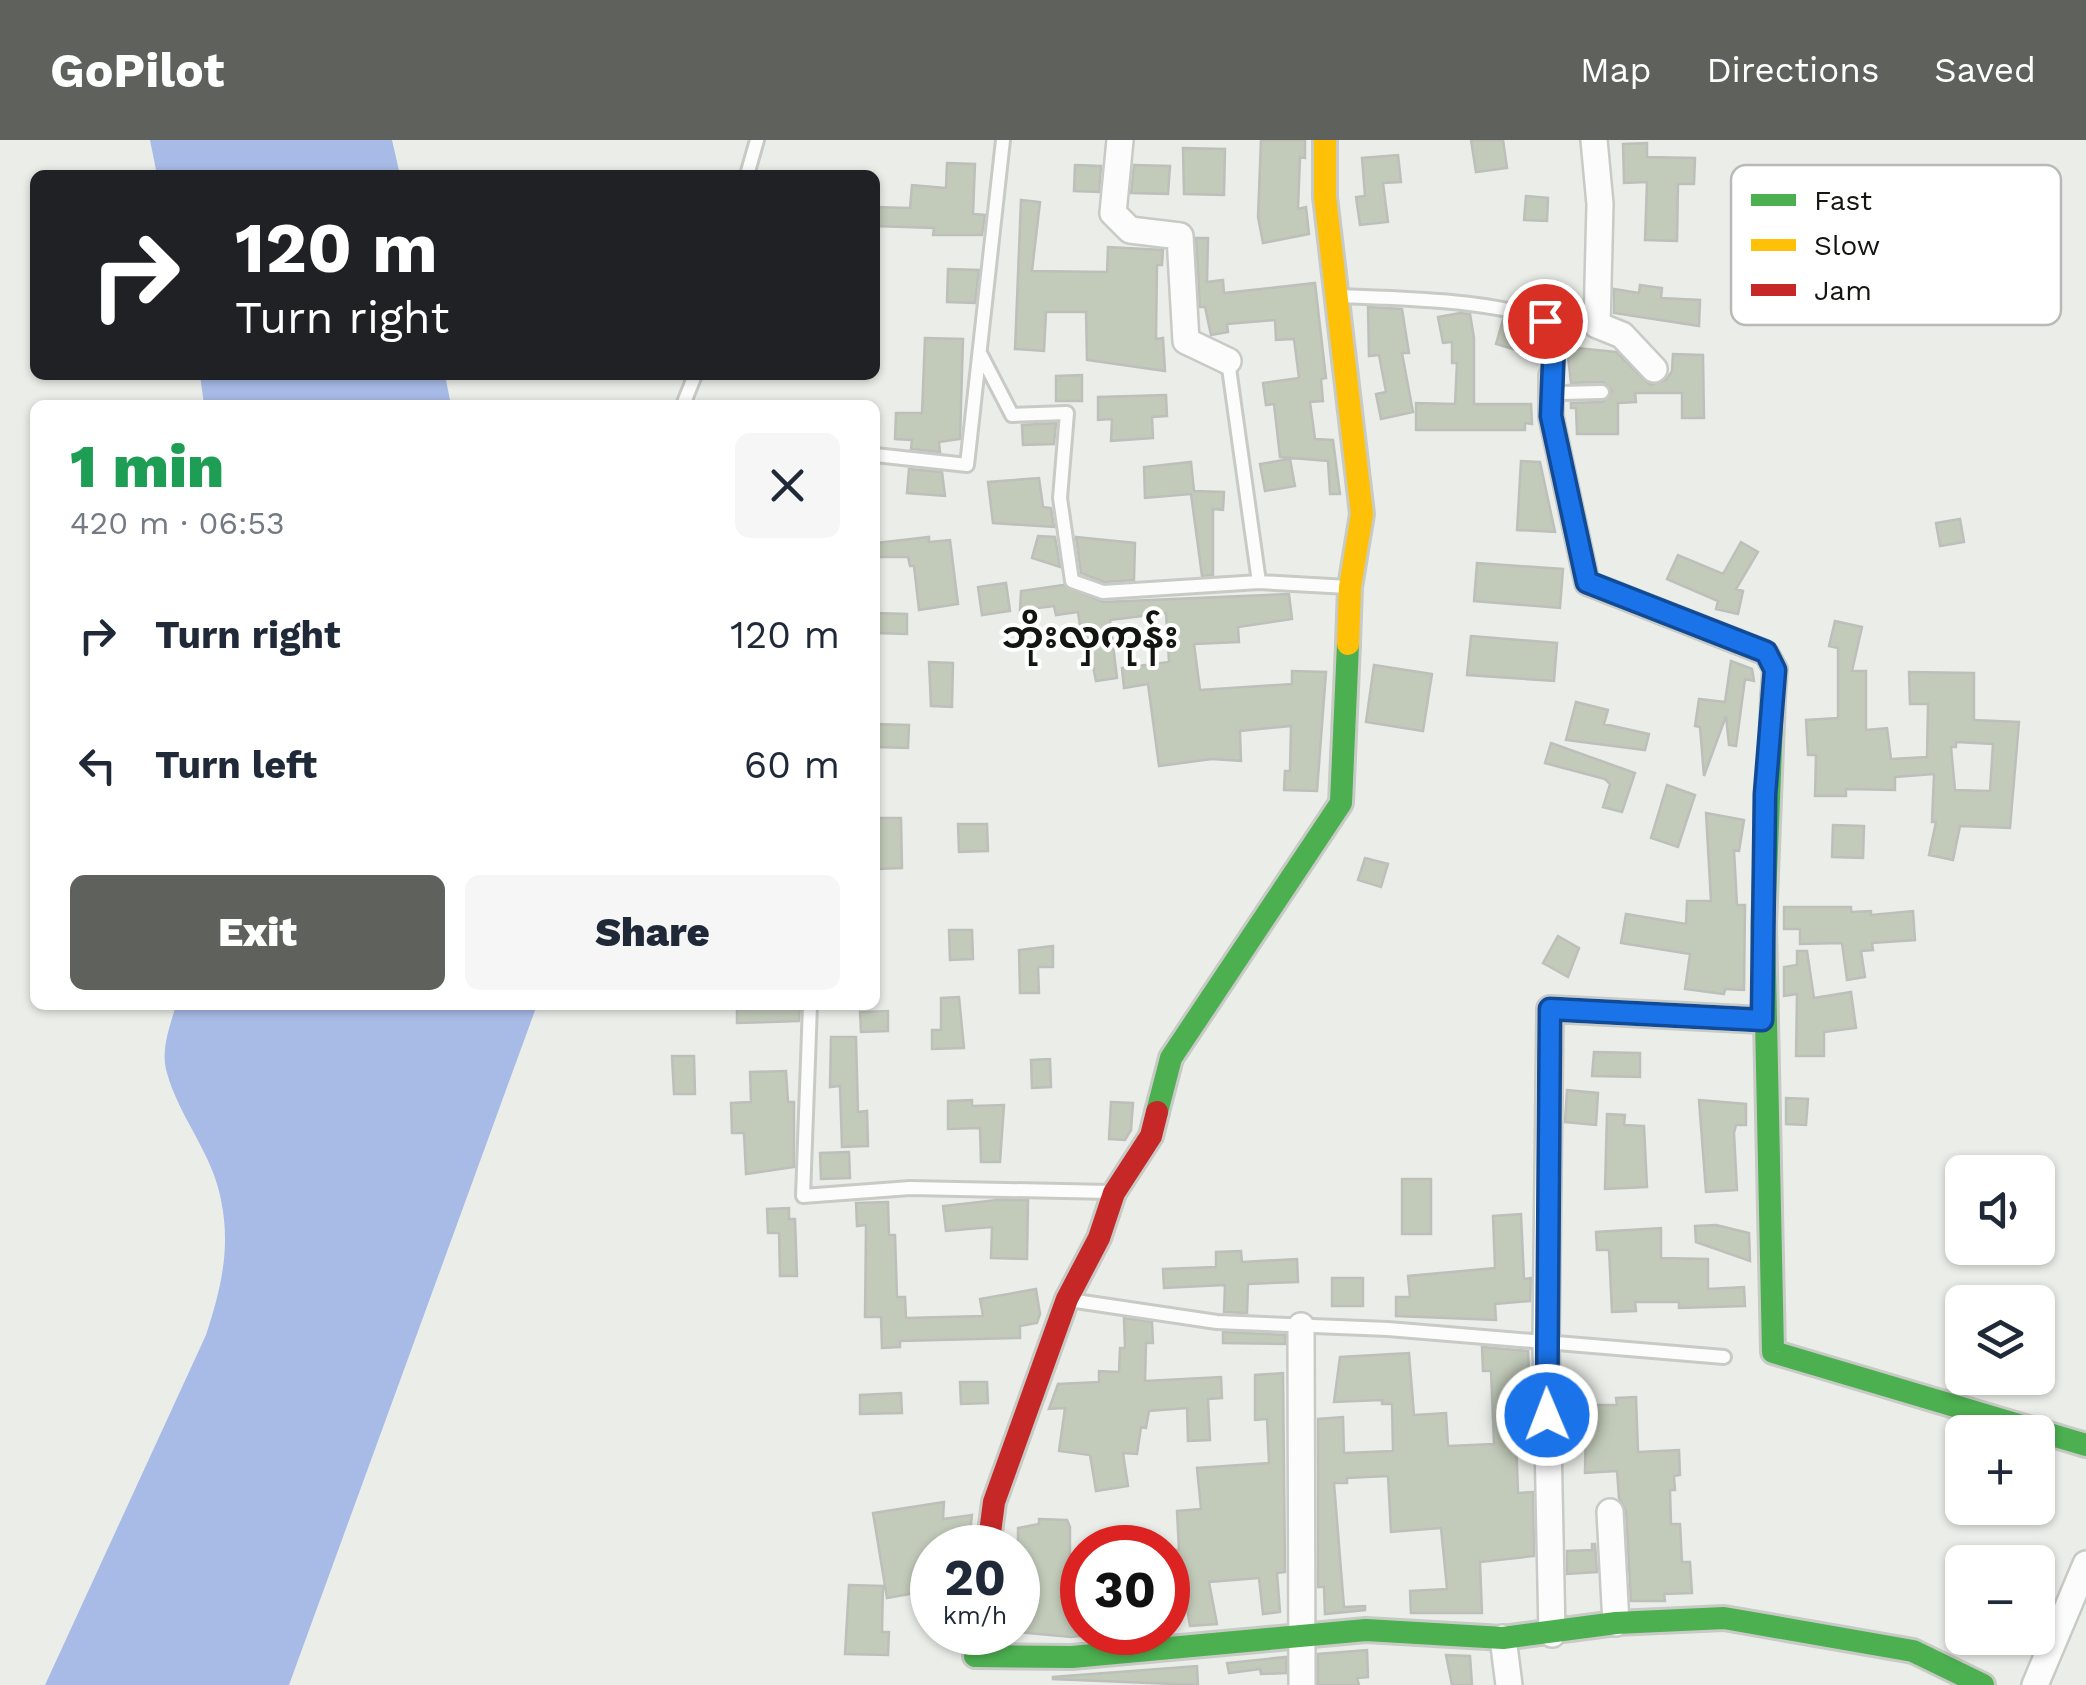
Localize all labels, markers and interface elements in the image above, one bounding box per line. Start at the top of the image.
text: GoPilot [50,42,225,99]
text: Map [1580,49,1651,91]
text: Directions [1706,49,1879,91]
text: Saved [1934,49,2036,91]
legend [1731,165,2061,325]
text: Fast [1814,184,1872,217]
text: 120 m [235,207,438,289]
icon: right [70,210,200,340]
text: Slow [1814,229,1880,262]
text: Jam [1814,274,1872,307]
pin [1503,279,1588,364]
text: Turn right [235,291,449,344]
icon: arrive [1518,294,1573,349]
text: 1 min [70,431,224,502]
button: close [735,433,840,538]
text: 420 m · 06:53 [70,504,285,542]
icon: right [70,608,125,663]
district label: ဘိုးလှကုန်း [1001,609,1179,666]
text: Turn right [155,613,341,657]
text: 120 m [730,613,840,657]
icon: left [70,738,125,793]
text: Turn left [155,743,317,787]
text: 60 m [744,743,840,787]
button: Exit [70,875,445,990]
button: Share [465,875,840,990]
map controls [1945,1155,2055,1655]
button: sound [1945,1155,2055,1265]
button: layers [1945,1285,2055,1395]
position arrow [1495,1363,1599,1467]
button: + [1945,1415,2055,1525]
speed limit sign: 30 [1060,1525,1190,1655]
button: − [1945,1545,2055,1655]
text: 20 [944,1548,1006,1607]
text: km/h [943,1601,1007,1630]

